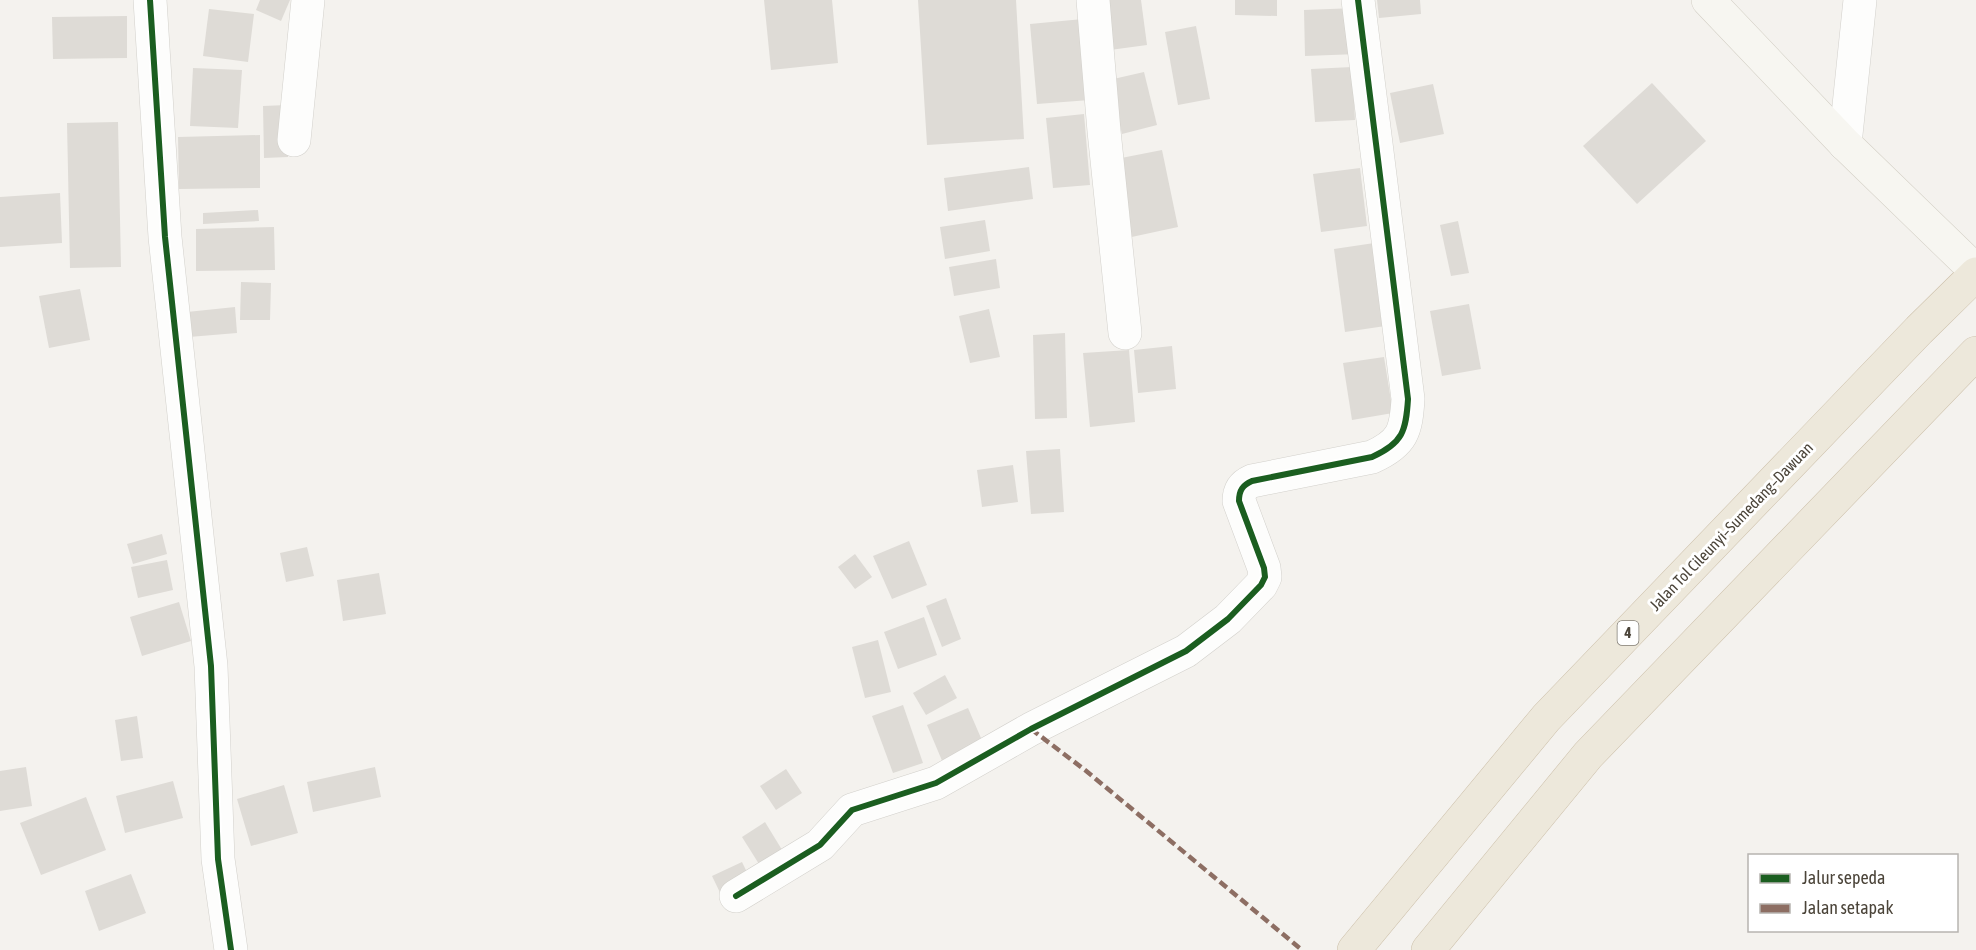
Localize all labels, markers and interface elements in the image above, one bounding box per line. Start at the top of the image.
street label: Jalan Tol Cileunyi–Sumedang–Dawuan [1646,438,1817,614]
road number: 4 [1618,621,1638,645]
legend [1748,854,1958,932]
text: Jalur sepeda [1802,867,1885,888]
text: Jalan setapak [1802,897,1893,918]

